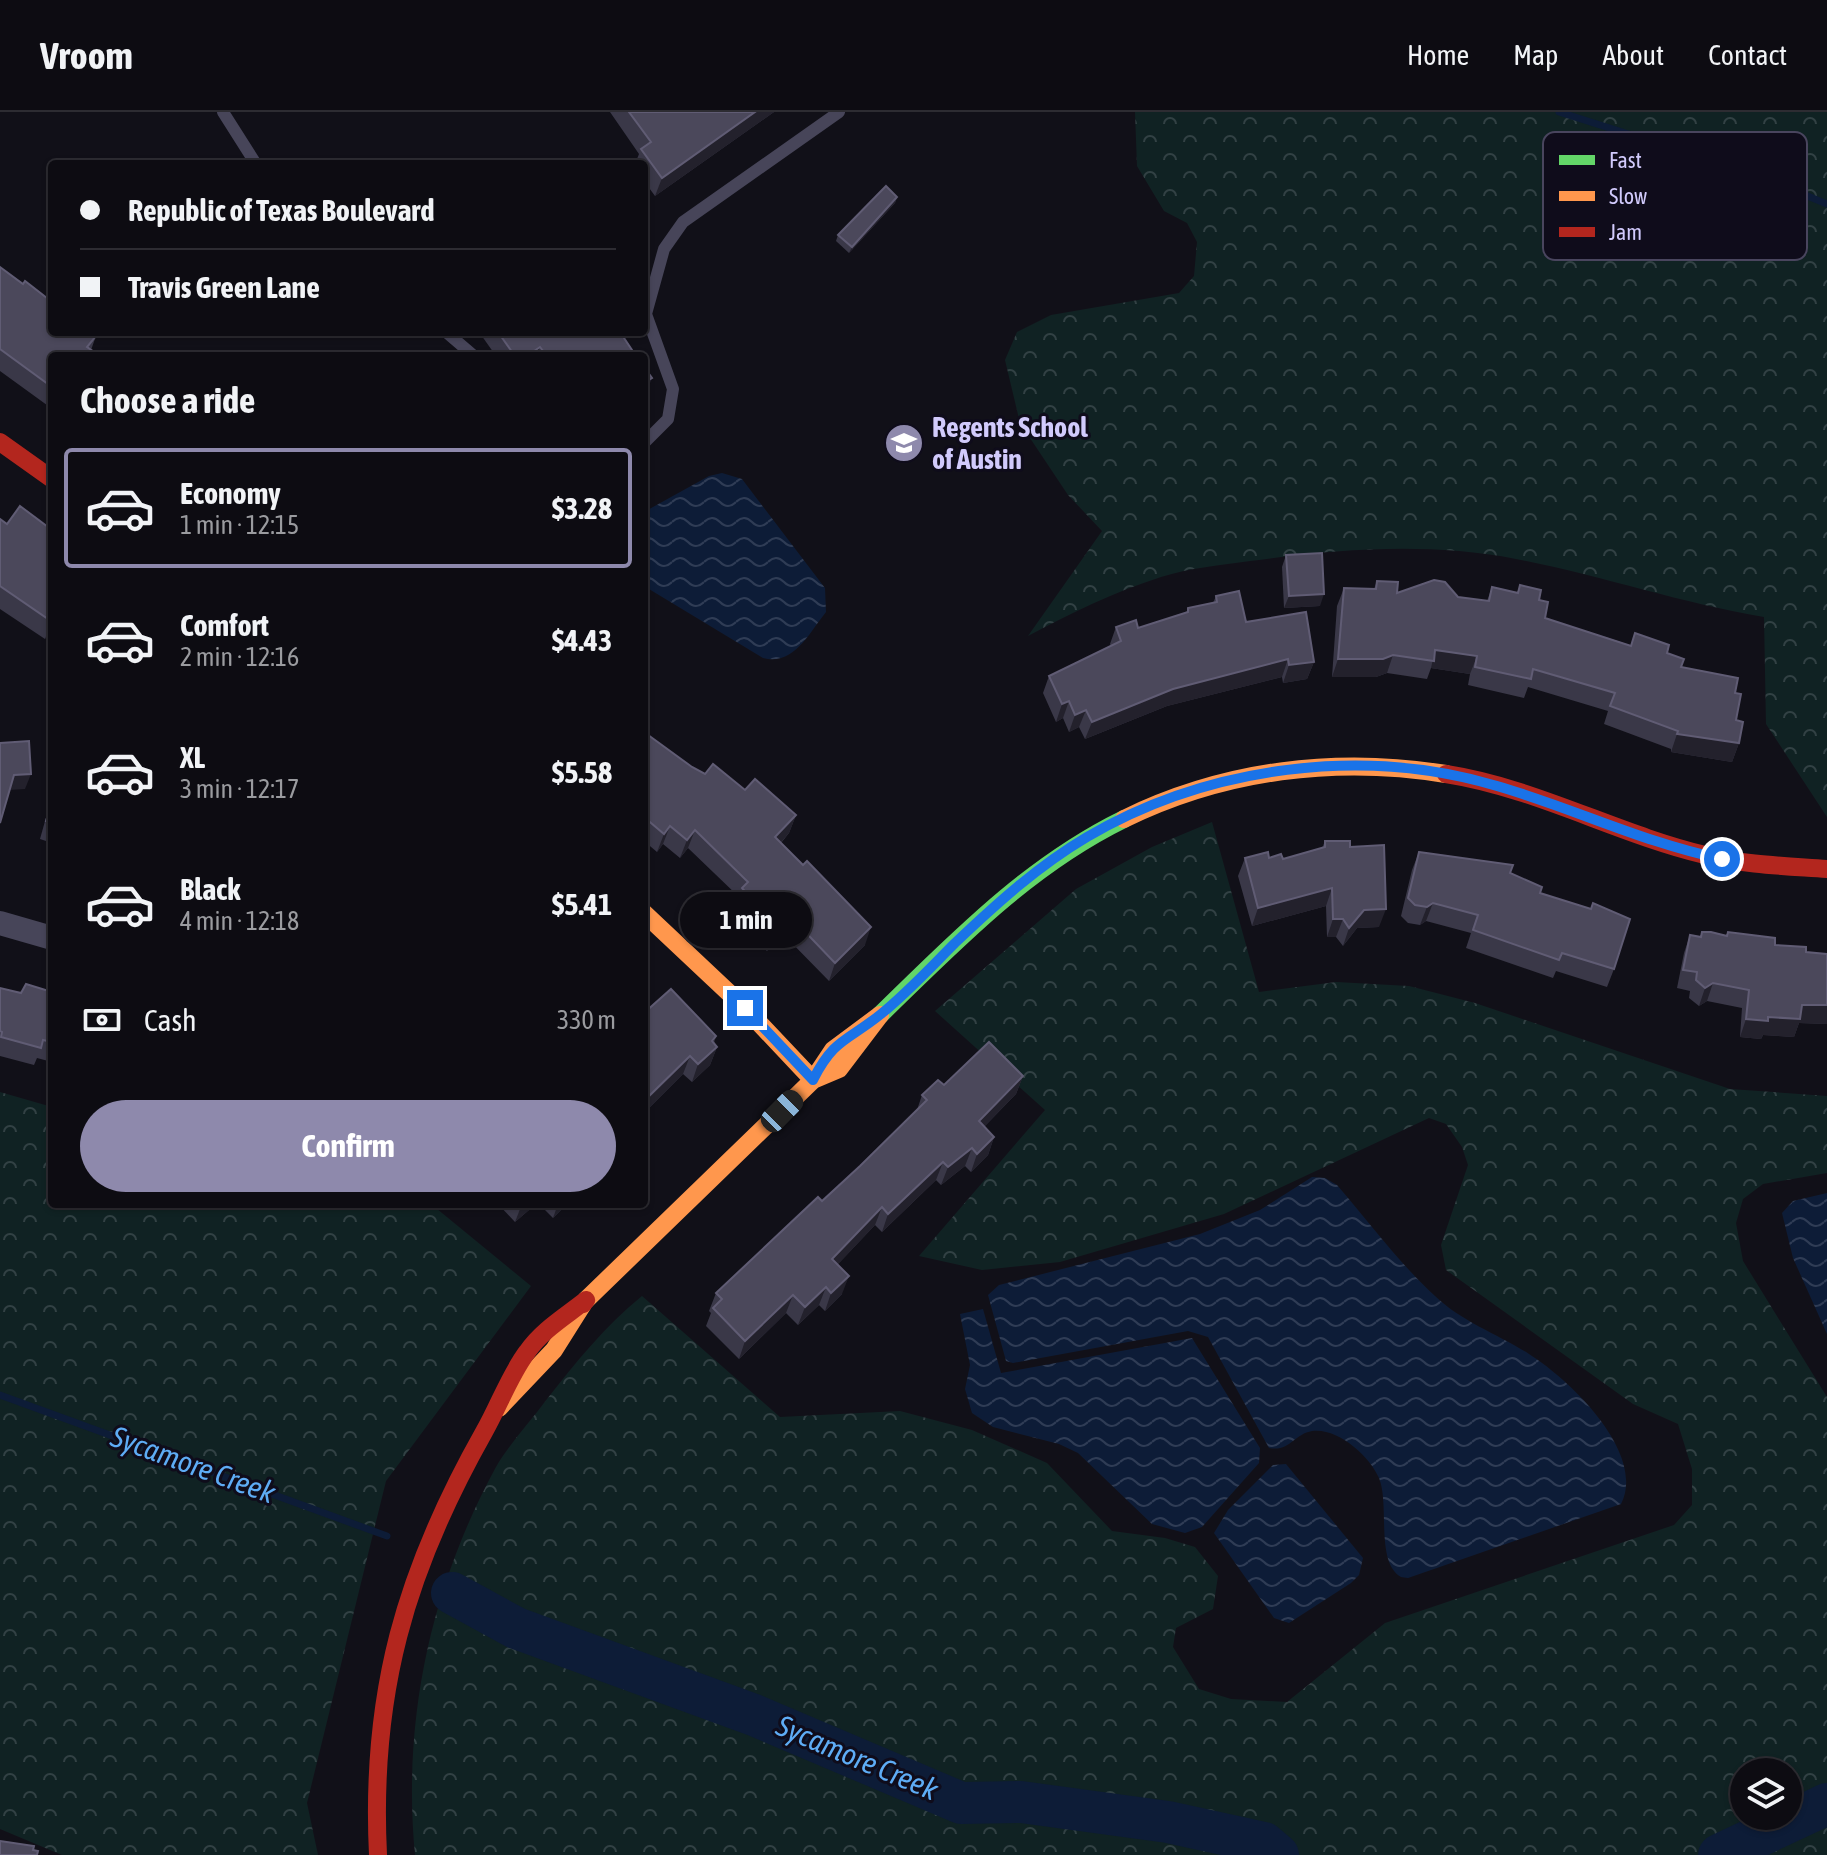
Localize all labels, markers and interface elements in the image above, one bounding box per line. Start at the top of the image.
text: Vroom [40,34,133,77]
text: Home [1407,39,1469,71]
text: Map [1513,39,1558,71]
text: About [1602,39,1664,71]
text: Contact [1708,39,1787,71]
legend [1543,132,1807,260]
text: Fast [1609,147,1642,173]
text: Slow [1609,183,1647,209]
text: Republic of Texas Boulevard [128,193,434,227]
text: Jam [1609,219,1642,245]
text: Travis Green Lane [128,270,320,304]
text: Choose a ride [80,379,255,421]
place label: Regents School of Austin [932,411,1088,475]
school or university icon: Regents School of Austin [883,422,925,464]
icon: car [84,472,156,544]
text: Economy [180,476,281,510]
text: $3.28 [552,491,612,525]
text: 1 min · 12:15 [180,510,299,540]
icon: car [84,604,156,676]
text: Comfort [180,608,269,642]
text: $4.43 [552,623,612,657]
text: 2 min · 12:16 [180,642,299,672]
icon: car [84,736,156,808]
text: XL [180,740,205,774]
text: $5.58 [552,755,612,789]
text: 3 min · 12:17 [180,774,299,804]
route start [1704,841,1740,877]
icon: car [84,868,156,940]
text: Black [180,872,240,906]
text: $5.41 [552,887,612,921]
callout: 1 min [679,892,811,948]
text: 1 min [719,905,773,935]
text: 4 min · 12:18 [180,906,299,936]
route end [727,990,763,1026]
icon: cash [80,998,124,1042]
text: Cash [144,1003,197,1037]
text: 330 m [557,1005,616,1035]
car [757,1086,807,1136]
button: Confirm [80,1100,616,1192]
water label: Sycamore Creek [106,1418,281,1510]
water label: Sycamore Creek [771,1707,944,1807]
map controls [1730,1758,1802,1830]
button: layers [1730,1758,1802,1830]

